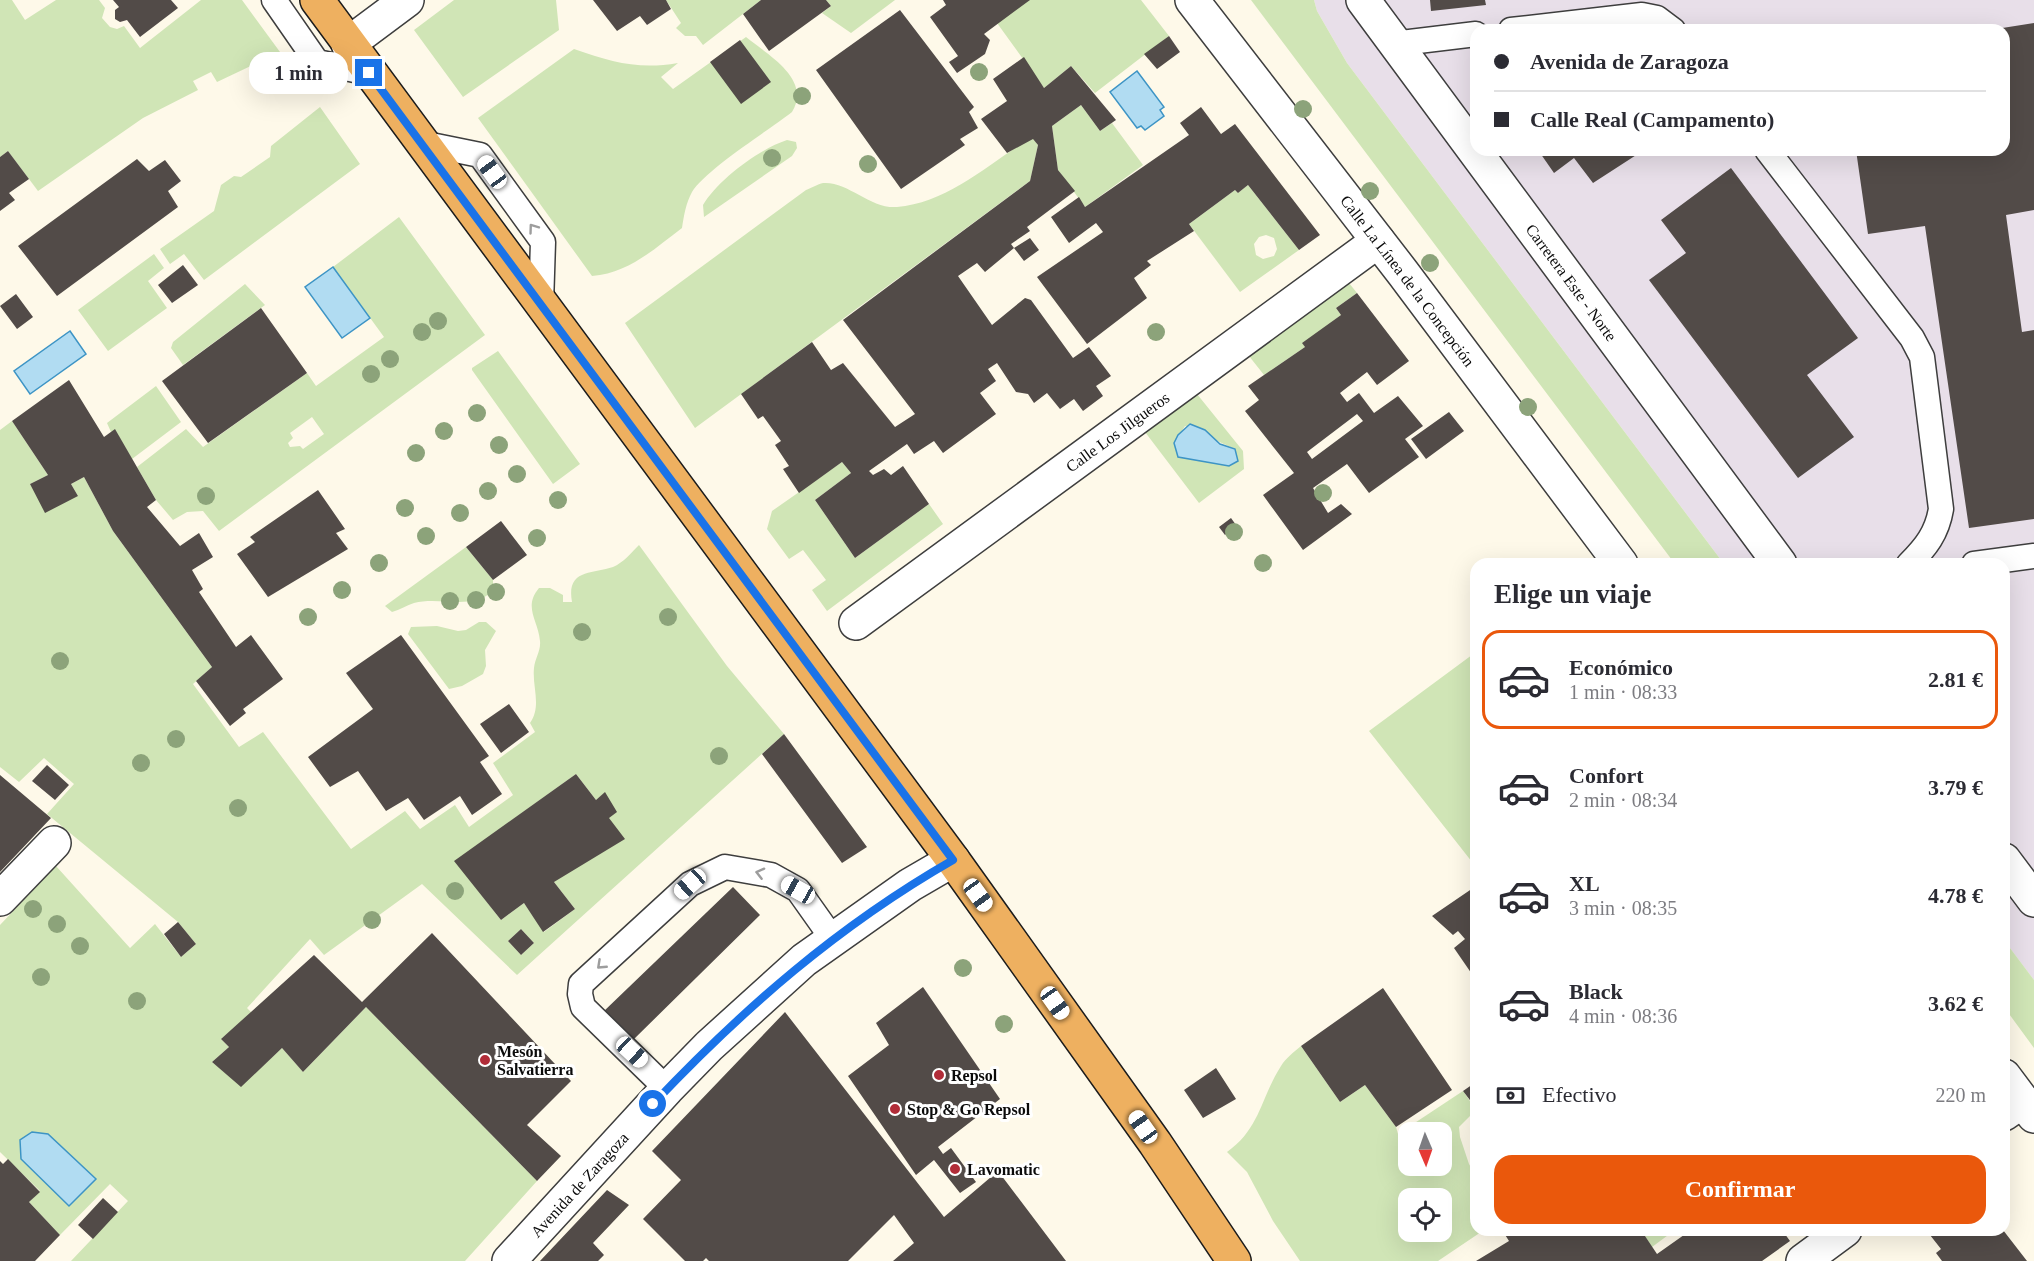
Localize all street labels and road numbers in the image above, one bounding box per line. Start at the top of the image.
street label: Calle La Línea de la Concepción [1337,192,1478,369]
street label: Carretera Este - Norte [1523,221,1620,344]
street label: Calle Los Jilgueros [1063,388,1172,475]
street label: Avenida de Zaragoza [527,1129,632,1240]

